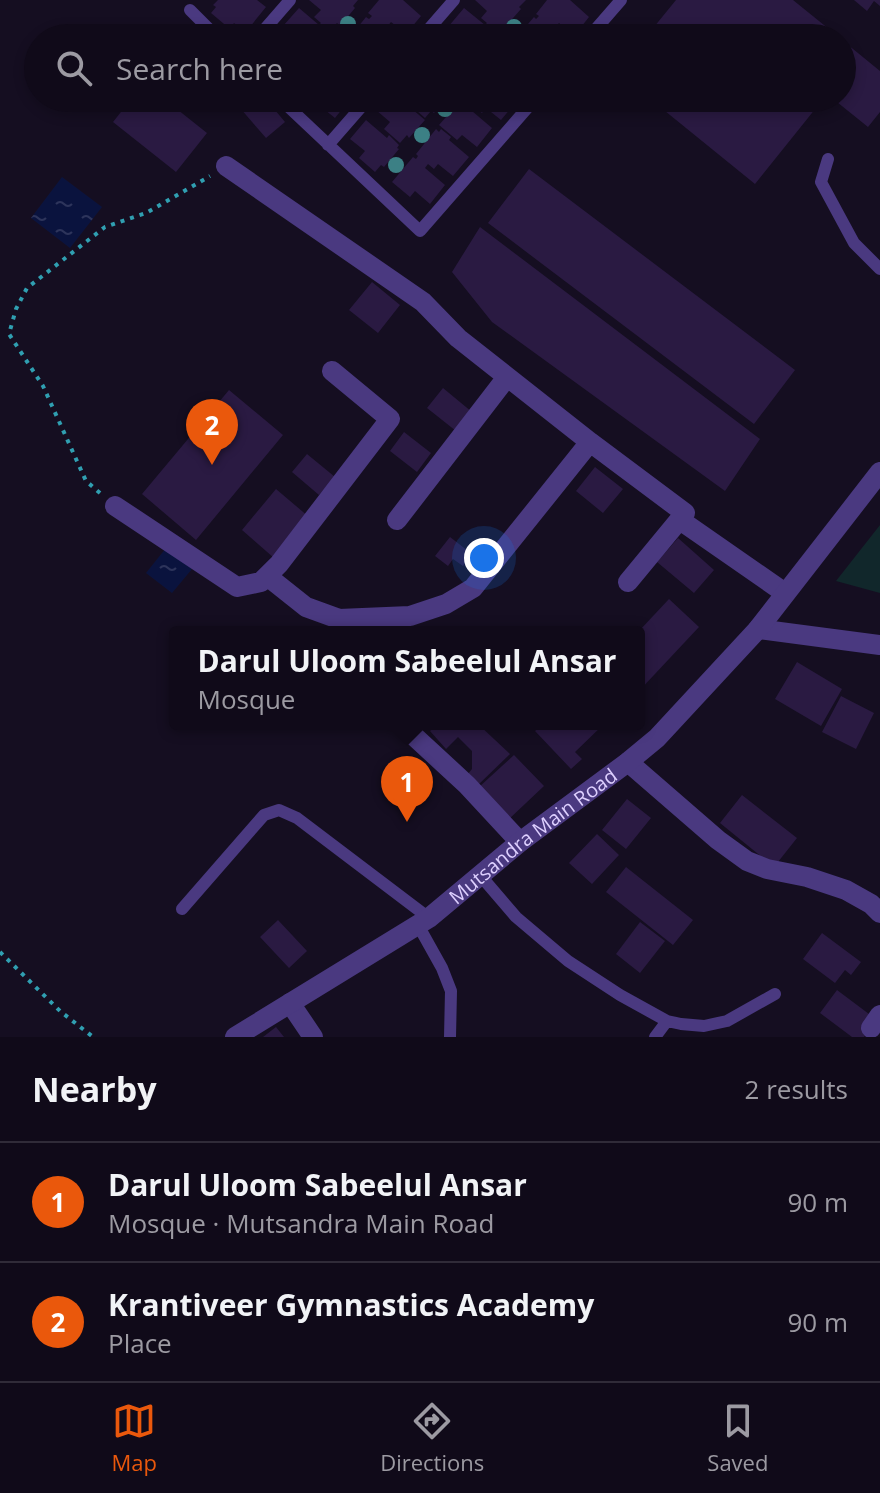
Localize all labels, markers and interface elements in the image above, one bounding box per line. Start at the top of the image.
search box [24,24,856,112]
icon: search [52,46,96,90]
text: Search here [116,48,283,89]
pin: 2 [186,399,238,465]
your location [464,538,504,578]
popup [169,626,645,730]
text: Darul Uloom Sabeelul Ansar [198,640,616,681]
text: Mosque [198,681,295,717]
pin: 1 [381,756,433,822]
street label: Mutsandra Main Road [443,761,622,910]
text: Nearby [32,1066,157,1112]
text: 2 results [745,1071,848,1107]
text: Darul Uloom Sabeelul Ansar [108,1164,527,1205]
text: 1 [51,1184,65,1220]
text: 90 m [787,1184,848,1220]
text: Mosque · Mutsandra Main Road [108,1205,494,1241]
text: Krantiveer Gymnastics Academy [108,1284,594,1325]
text: 2 [51,1304,65,1340]
text: 90 m [787,1304,848,1340]
text: Place [108,1325,172,1361]
tab: Map [112,1399,157,1477]
tab: Directions [380,1399,484,1477]
tab: Saved [707,1399,768,1477]

